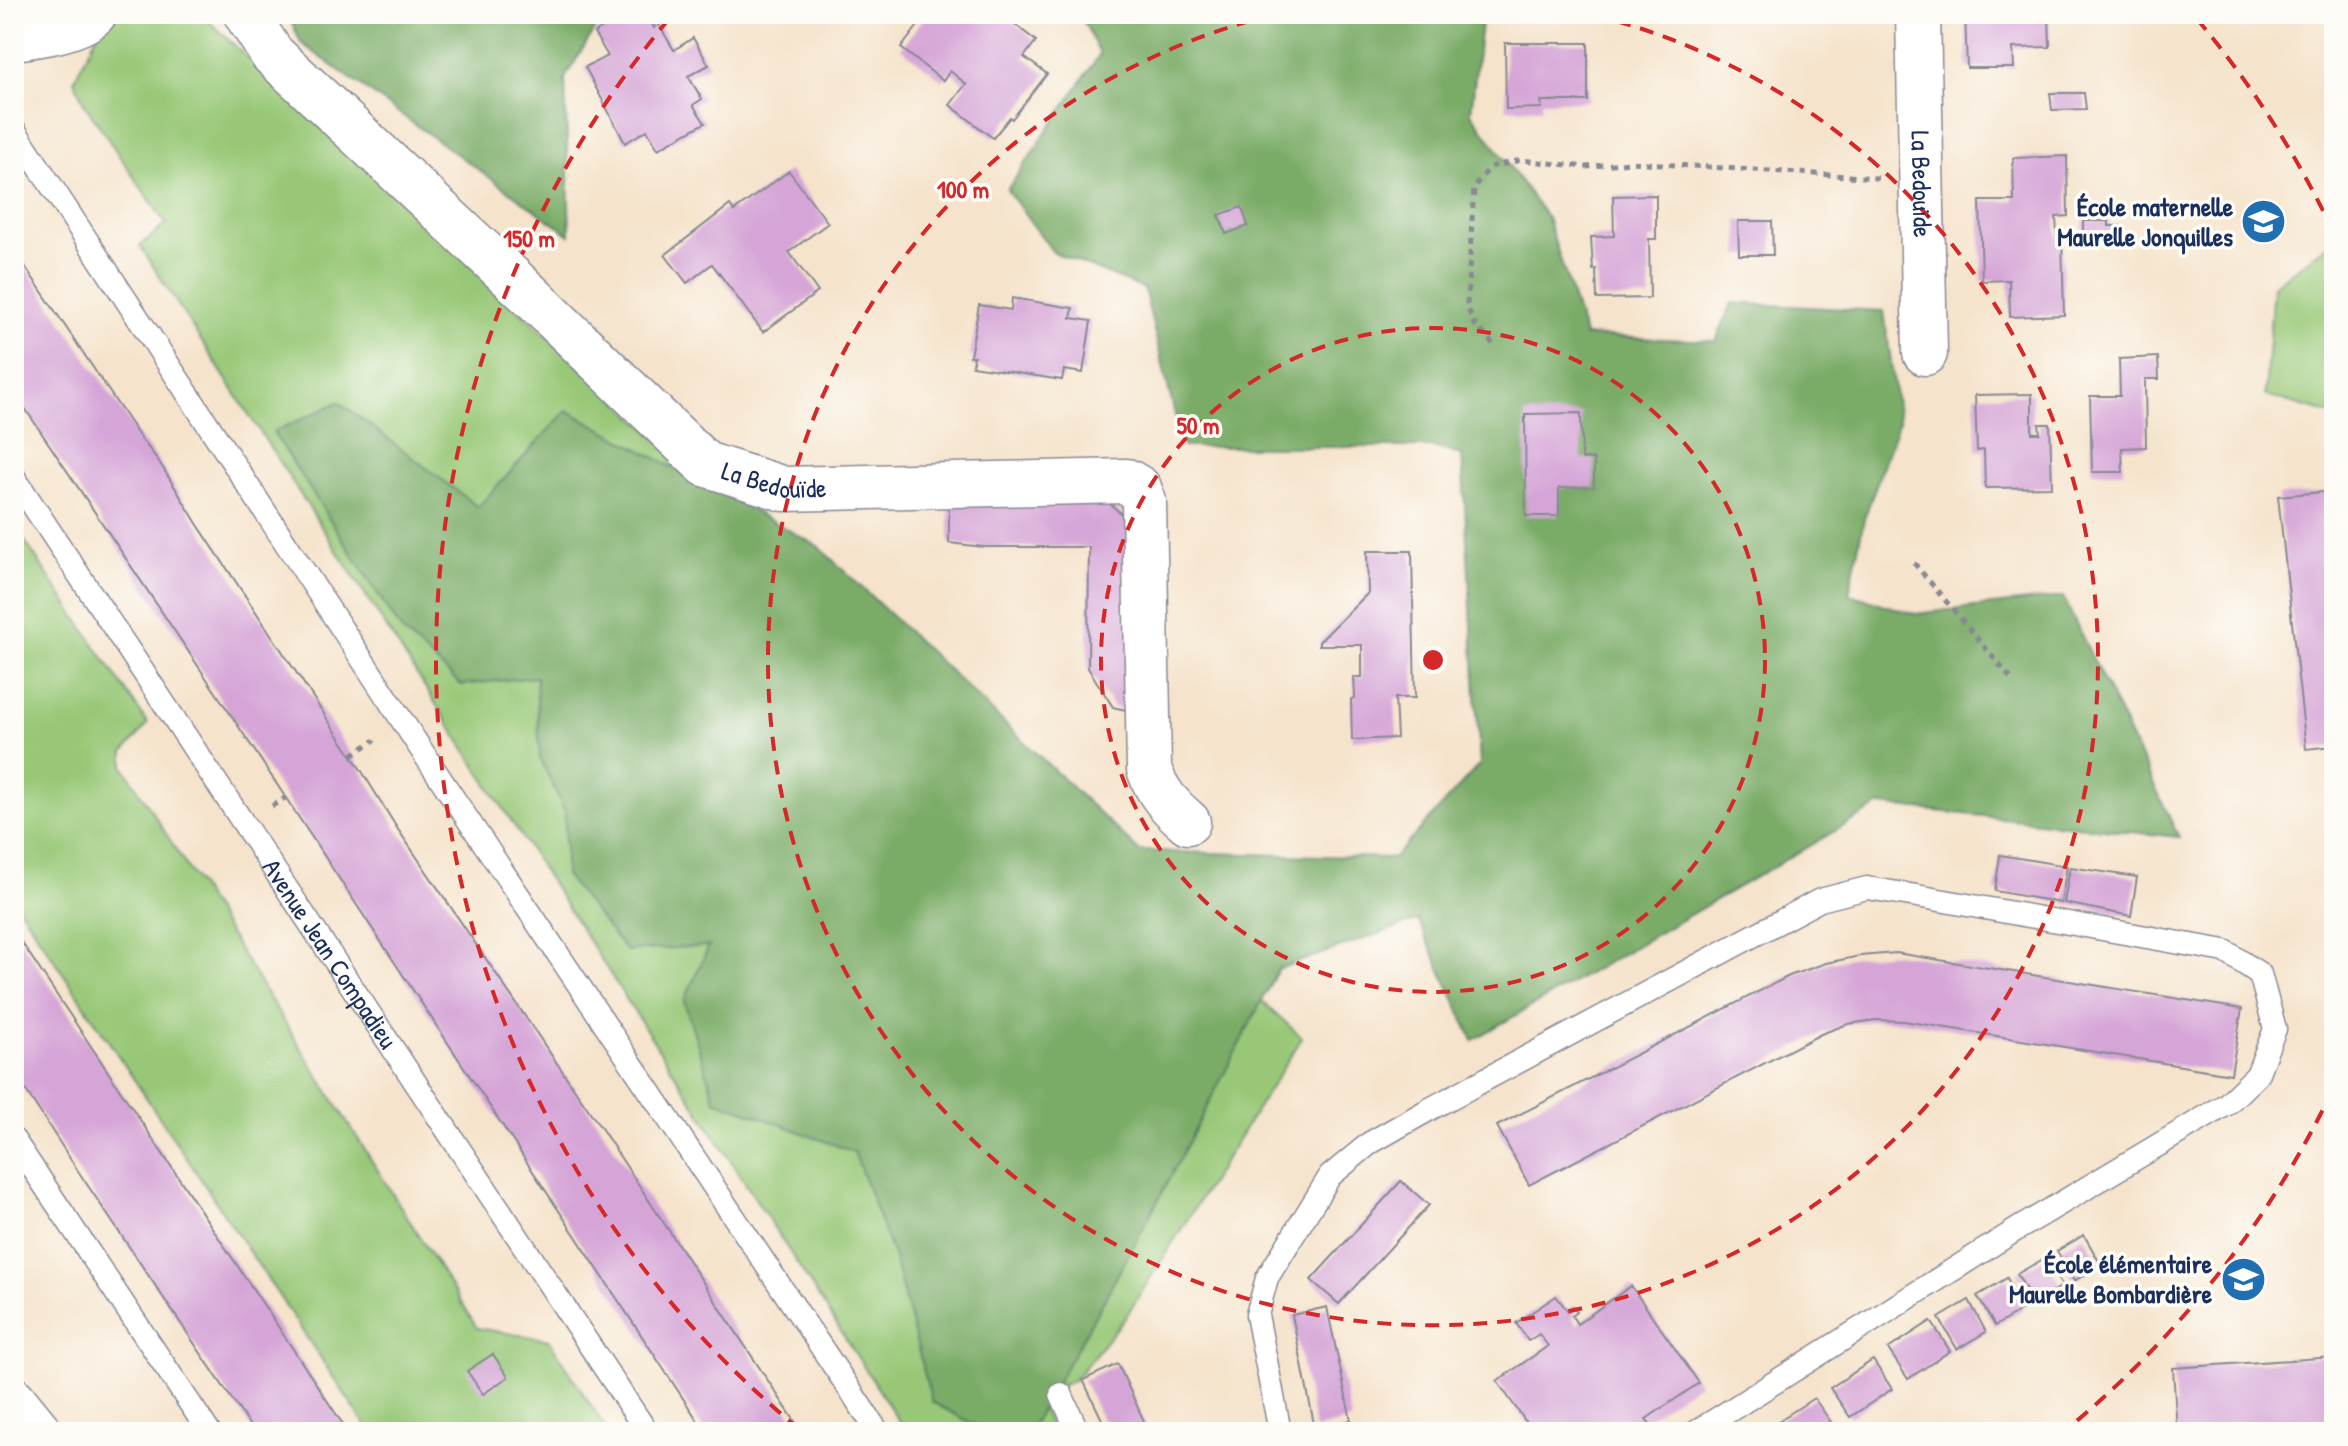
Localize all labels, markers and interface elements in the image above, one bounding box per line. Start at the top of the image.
street label: La Bedouïde [1903,130,1941,238]
text: 100 m [937,173,989,205]
place label: École maternelle Maurelle Jonquilles [2057,189,2234,255]
school or university icon: École maternelle Maurelle Jonquilles [2240,198,2288,246]
text: 150 m [503,222,555,254]
text: 50 m [1177,409,1219,441]
street label: La Bedouïde [718,452,827,506]
centre of rings [1419,646,1447,674]
street label: Avenue Jean Compadieu [255,852,406,1055]
place label: École élémentaire Maurelle Bombardière [2009,1246,2213,1311]
school or university icon: École élémentaire Maurelle Bombardière [2219,1255,2267,1303]

